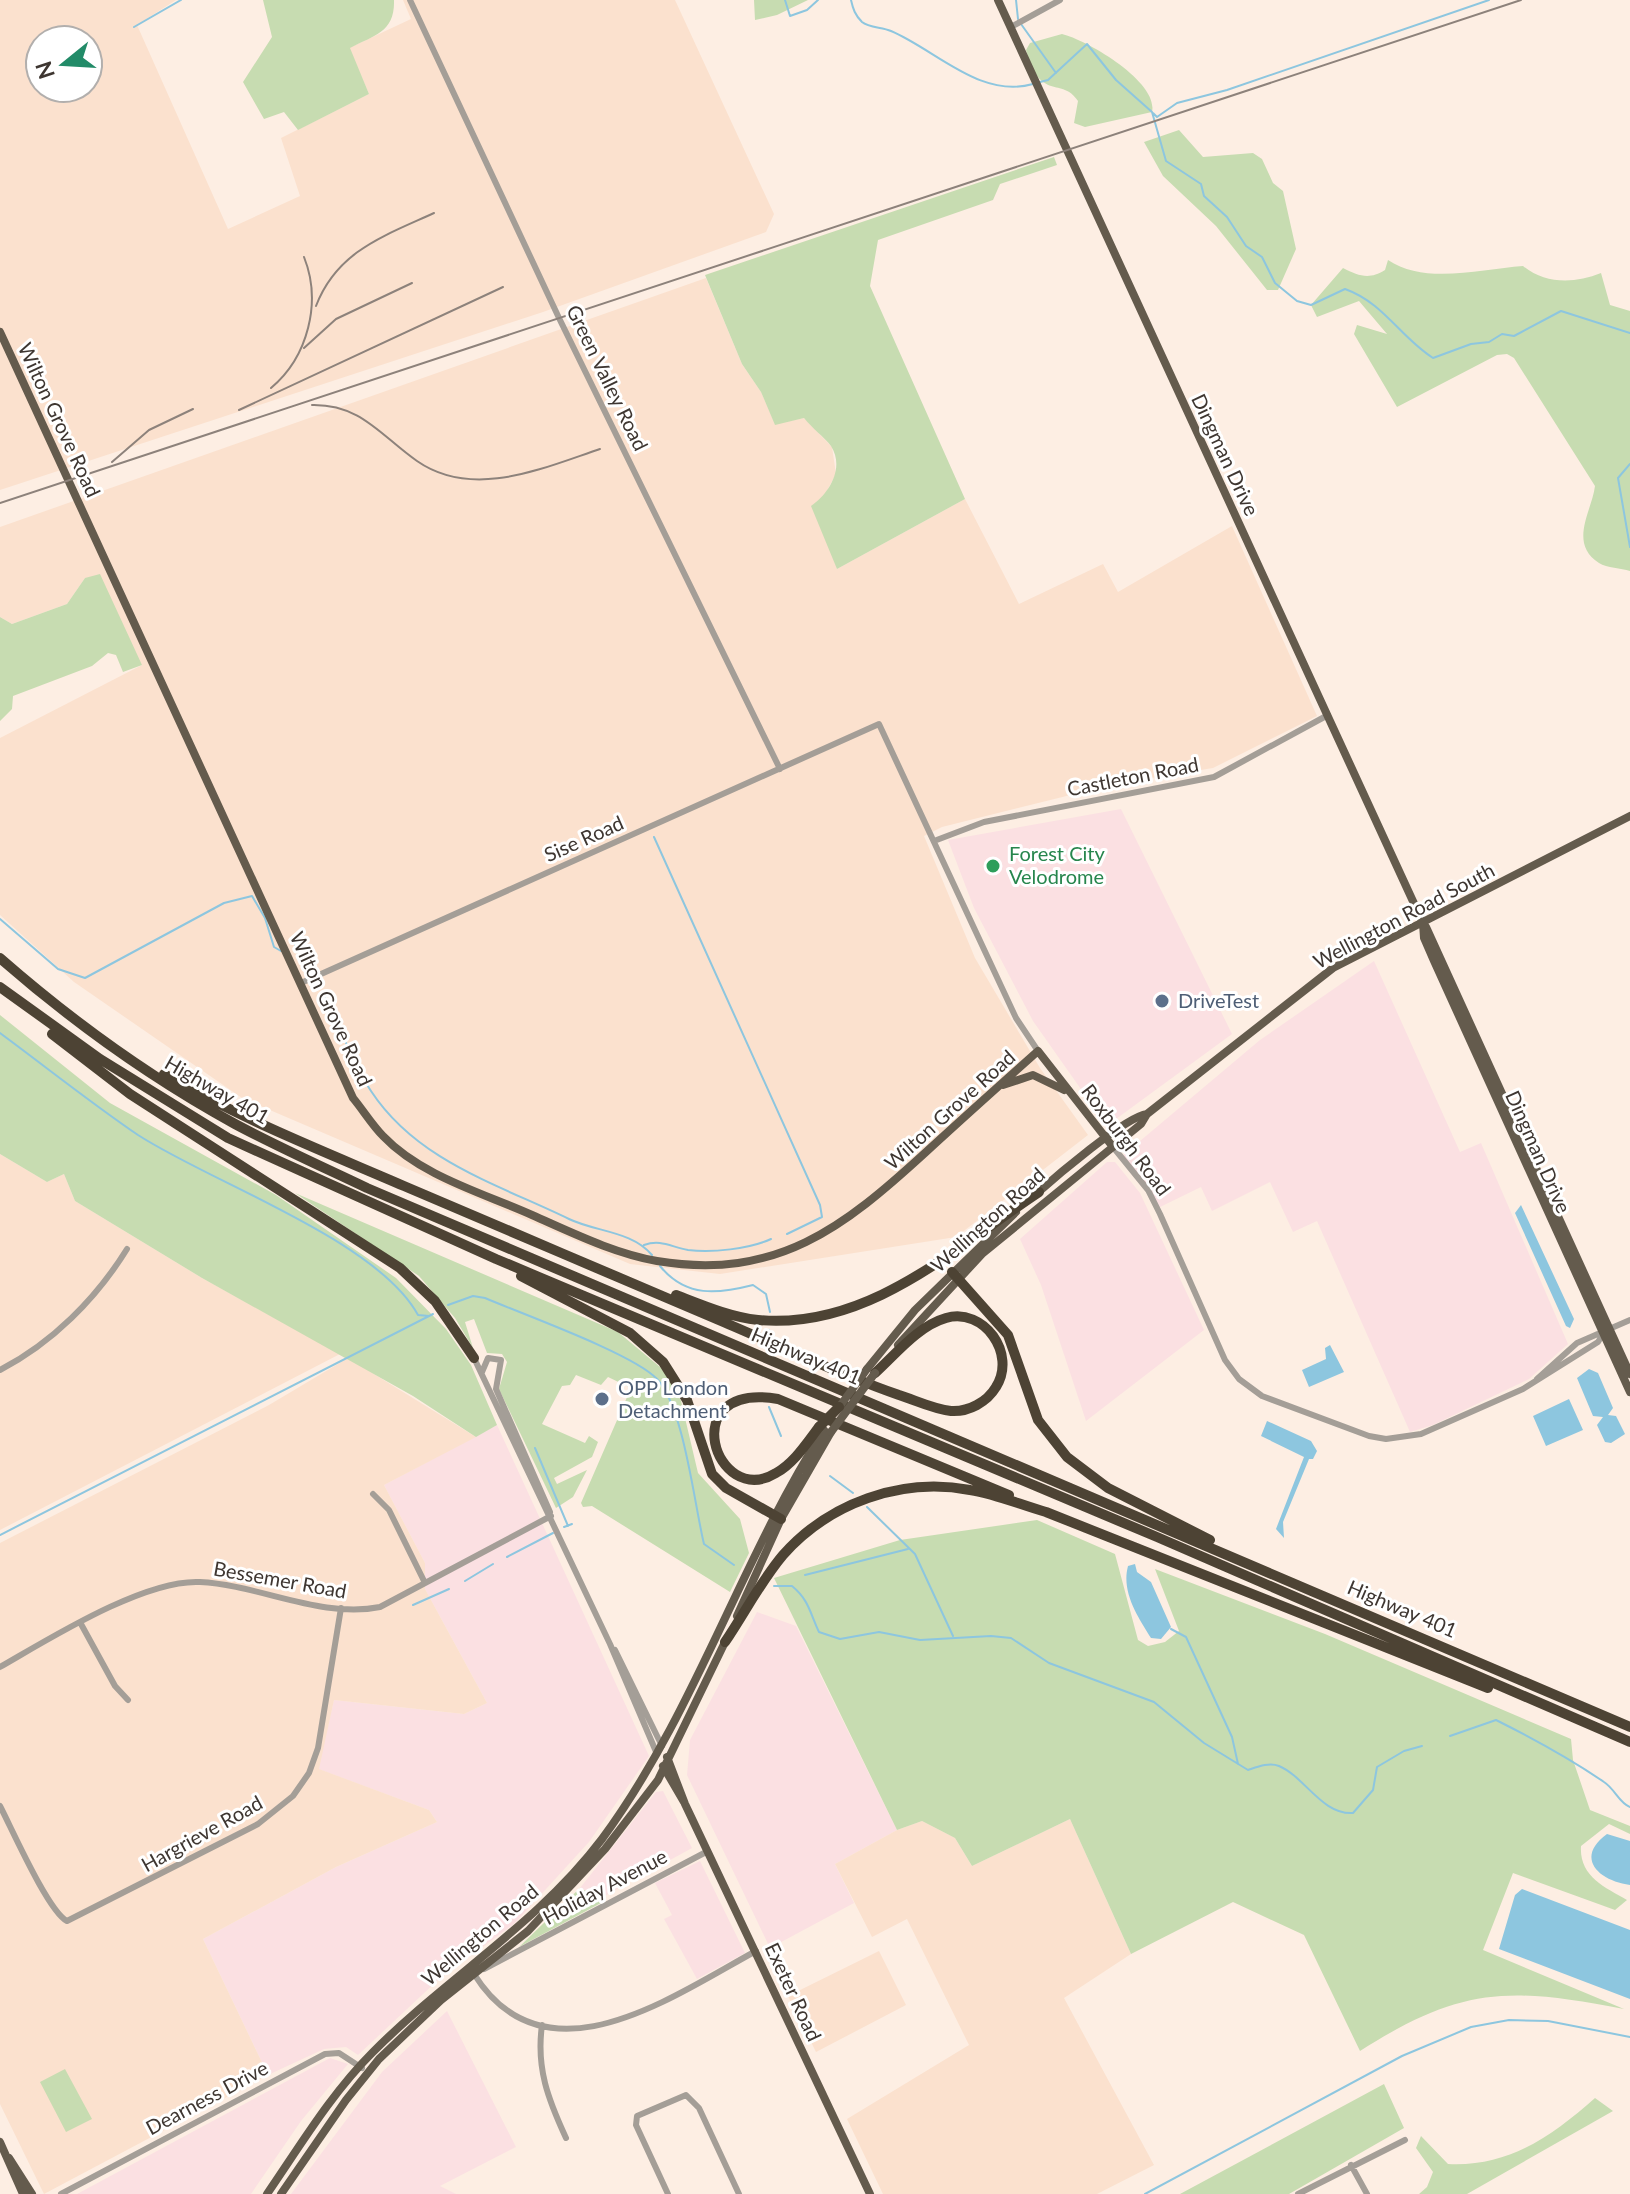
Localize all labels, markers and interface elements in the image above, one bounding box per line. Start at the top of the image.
north arrow [24,24,104,104]
text: N [29,58,60,83]
street label: Green Valley Road [562,301,654,454]
street label: Wilton Grove Road [14,339,106,500]
street label: Dingman Drive [1187,390,1265,519]
street label: Castleton Road [1065,752,1201,801]
street label: Sise Road [540,810,627,866]
place label: Forest City Velodrome [1009,841,1105,888]
marker: Forest City Velodrome [984,857,1002,875]
street label: Wellington Road South [1309,857,1498,973]
street label: Wilton Grove Road [286,928,378,1089]
place label: DriveTest [1178,988,1259,1012]
marker: DriveTest [1153,992,1171,1010]
street label: Wilton Grove Road [879,1044,1020,1174]
street label: Highway 401 [161,1050,274,1129]
street label: Roxburgh Road [1077,1079,1176,1200]
street label: Dingman Drive [1501,1087,1577,1217]
street label: Wellington Road [925,1162,1049,1277]
street label: Highway 401 [748,1321,865,1389]
place label: OPP London Detachment [618,1375,728,1422]
marker: OPP London Detachment [593,1390,611,1408]
street label: Bessemer Road [212,1556,349,1603]
street label: Highway 401 [1344,1574,1461,1642]
street label: Hargrieve Road [137,1790,266,1876]
street label: Holiday Avenue [538,1843,671,1929]
street label: Wellington Road [416,1878,543,1990]
street label: Exeter Road [761,1939,827,2044]
street label: Dearness Drive [141,2055,272,2139]

